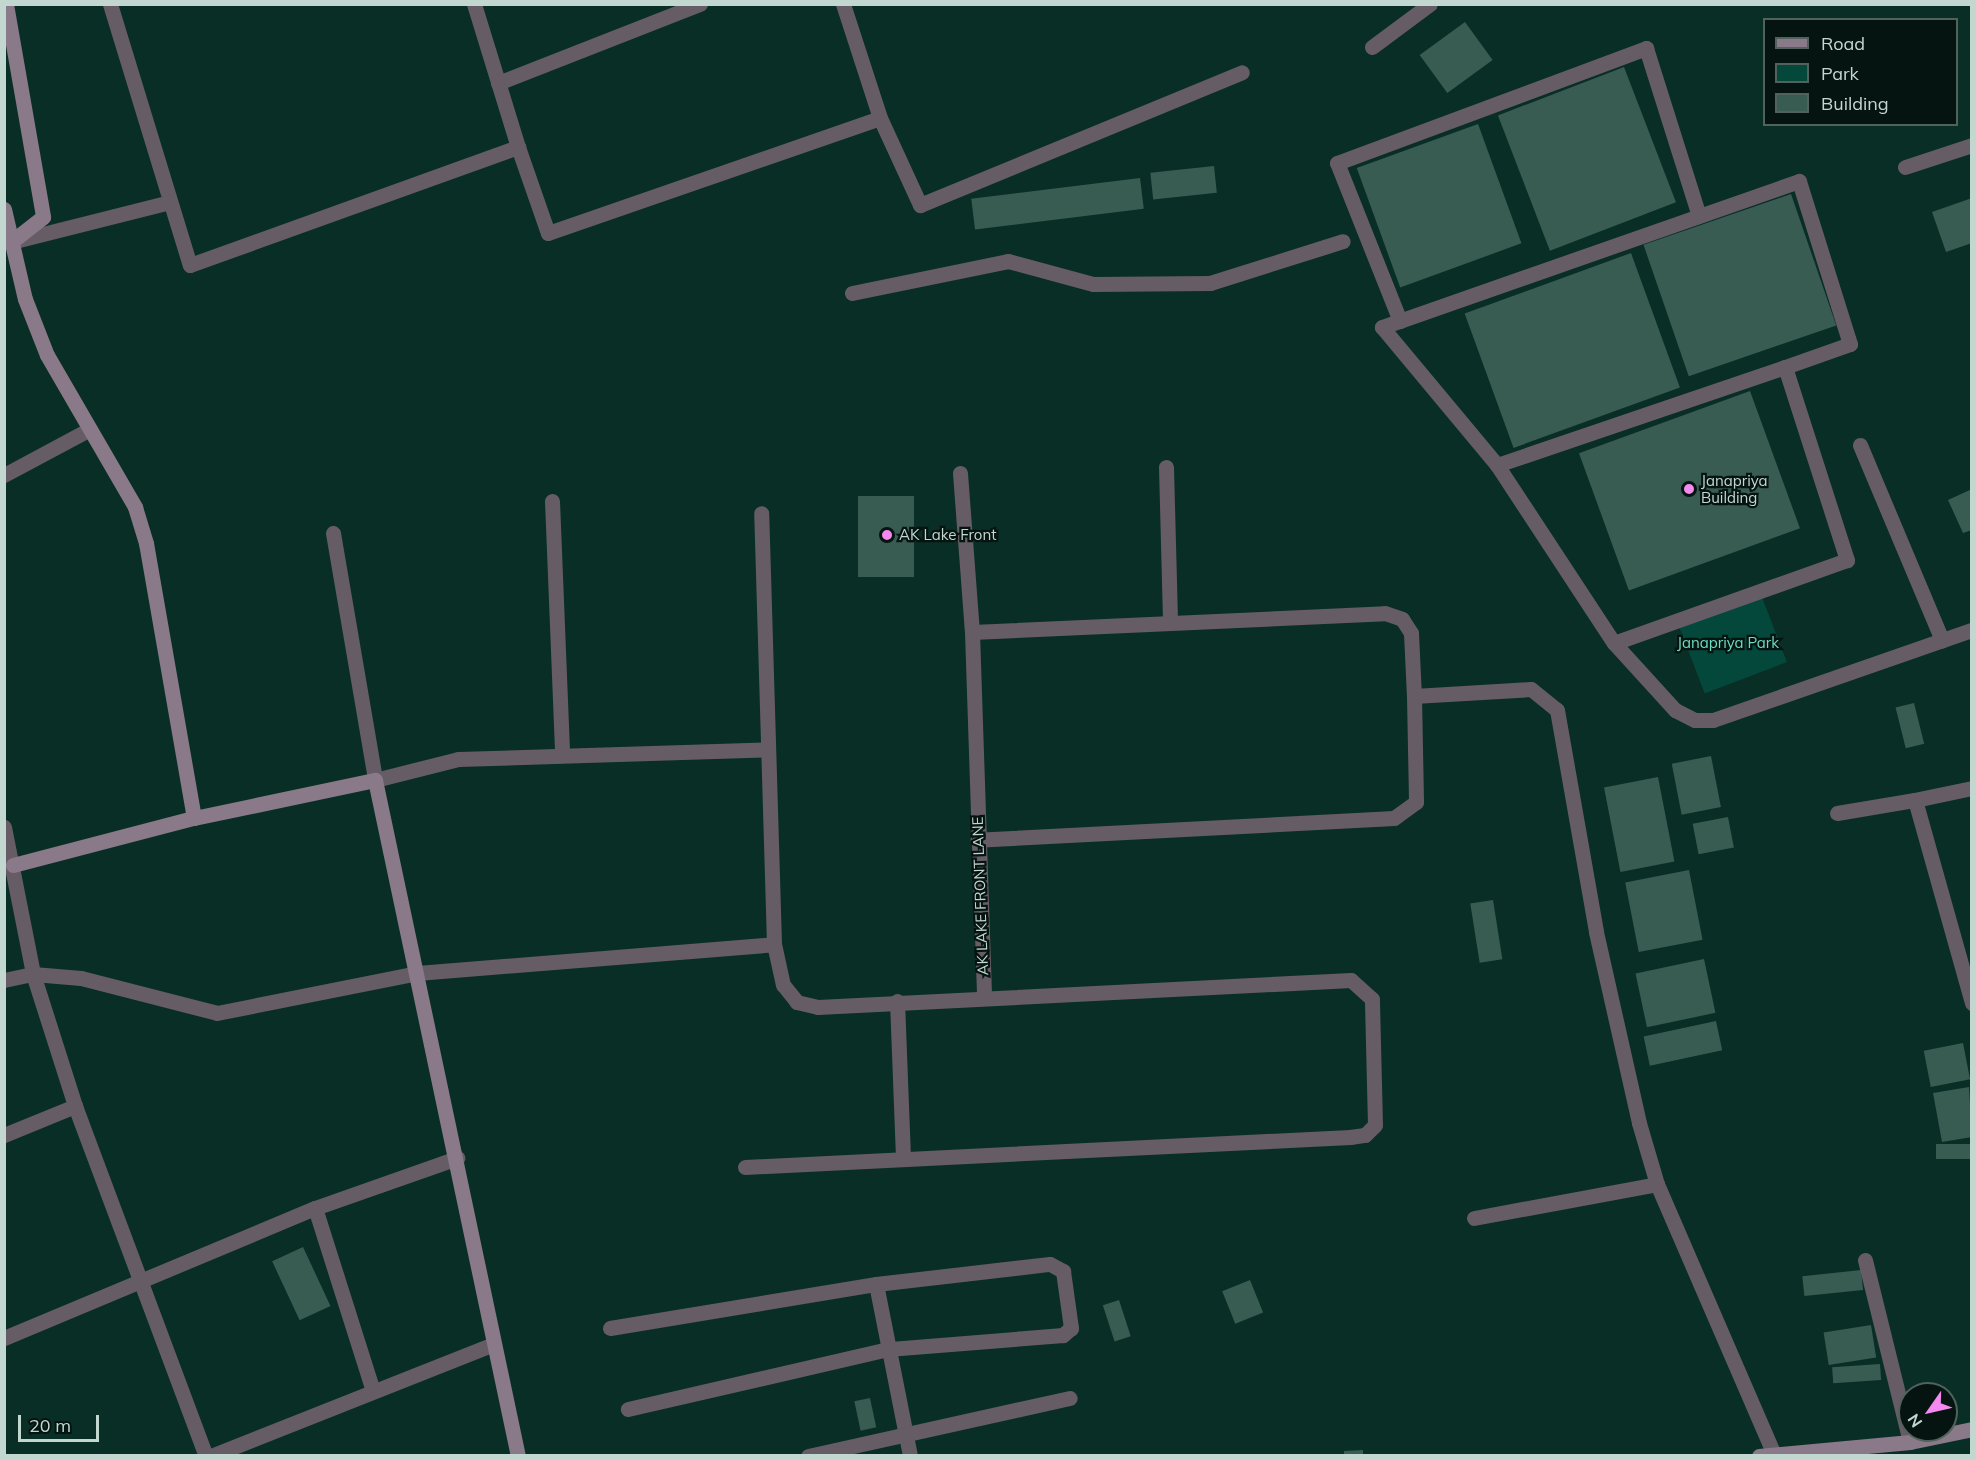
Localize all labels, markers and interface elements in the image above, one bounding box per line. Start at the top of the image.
legend [1763,18,1958,126]
text: Road [1821,32,1865,55]
text: Park [1821,62,1859,85]
text: Building [1821,92,1889,115]
place label: Janapriya Building [1701,471,1768,506]
marker: Janapriya Building [1682,482,1696,496]
place label: AK Lake Front [899,526,996,544]
marker: AK Lake Front [880,528,894,542]
park label: Janapriya Park [1677,634,1779,652]
street label: AK LAKE FRONT LANE [968,816,992,976]
north arrow [1898,1382,1958,1442]
scale bar [21,1403,102,1441]
text: N [1903,1410,1926,1432]
text: 20 m [29,1414,71,1437]

